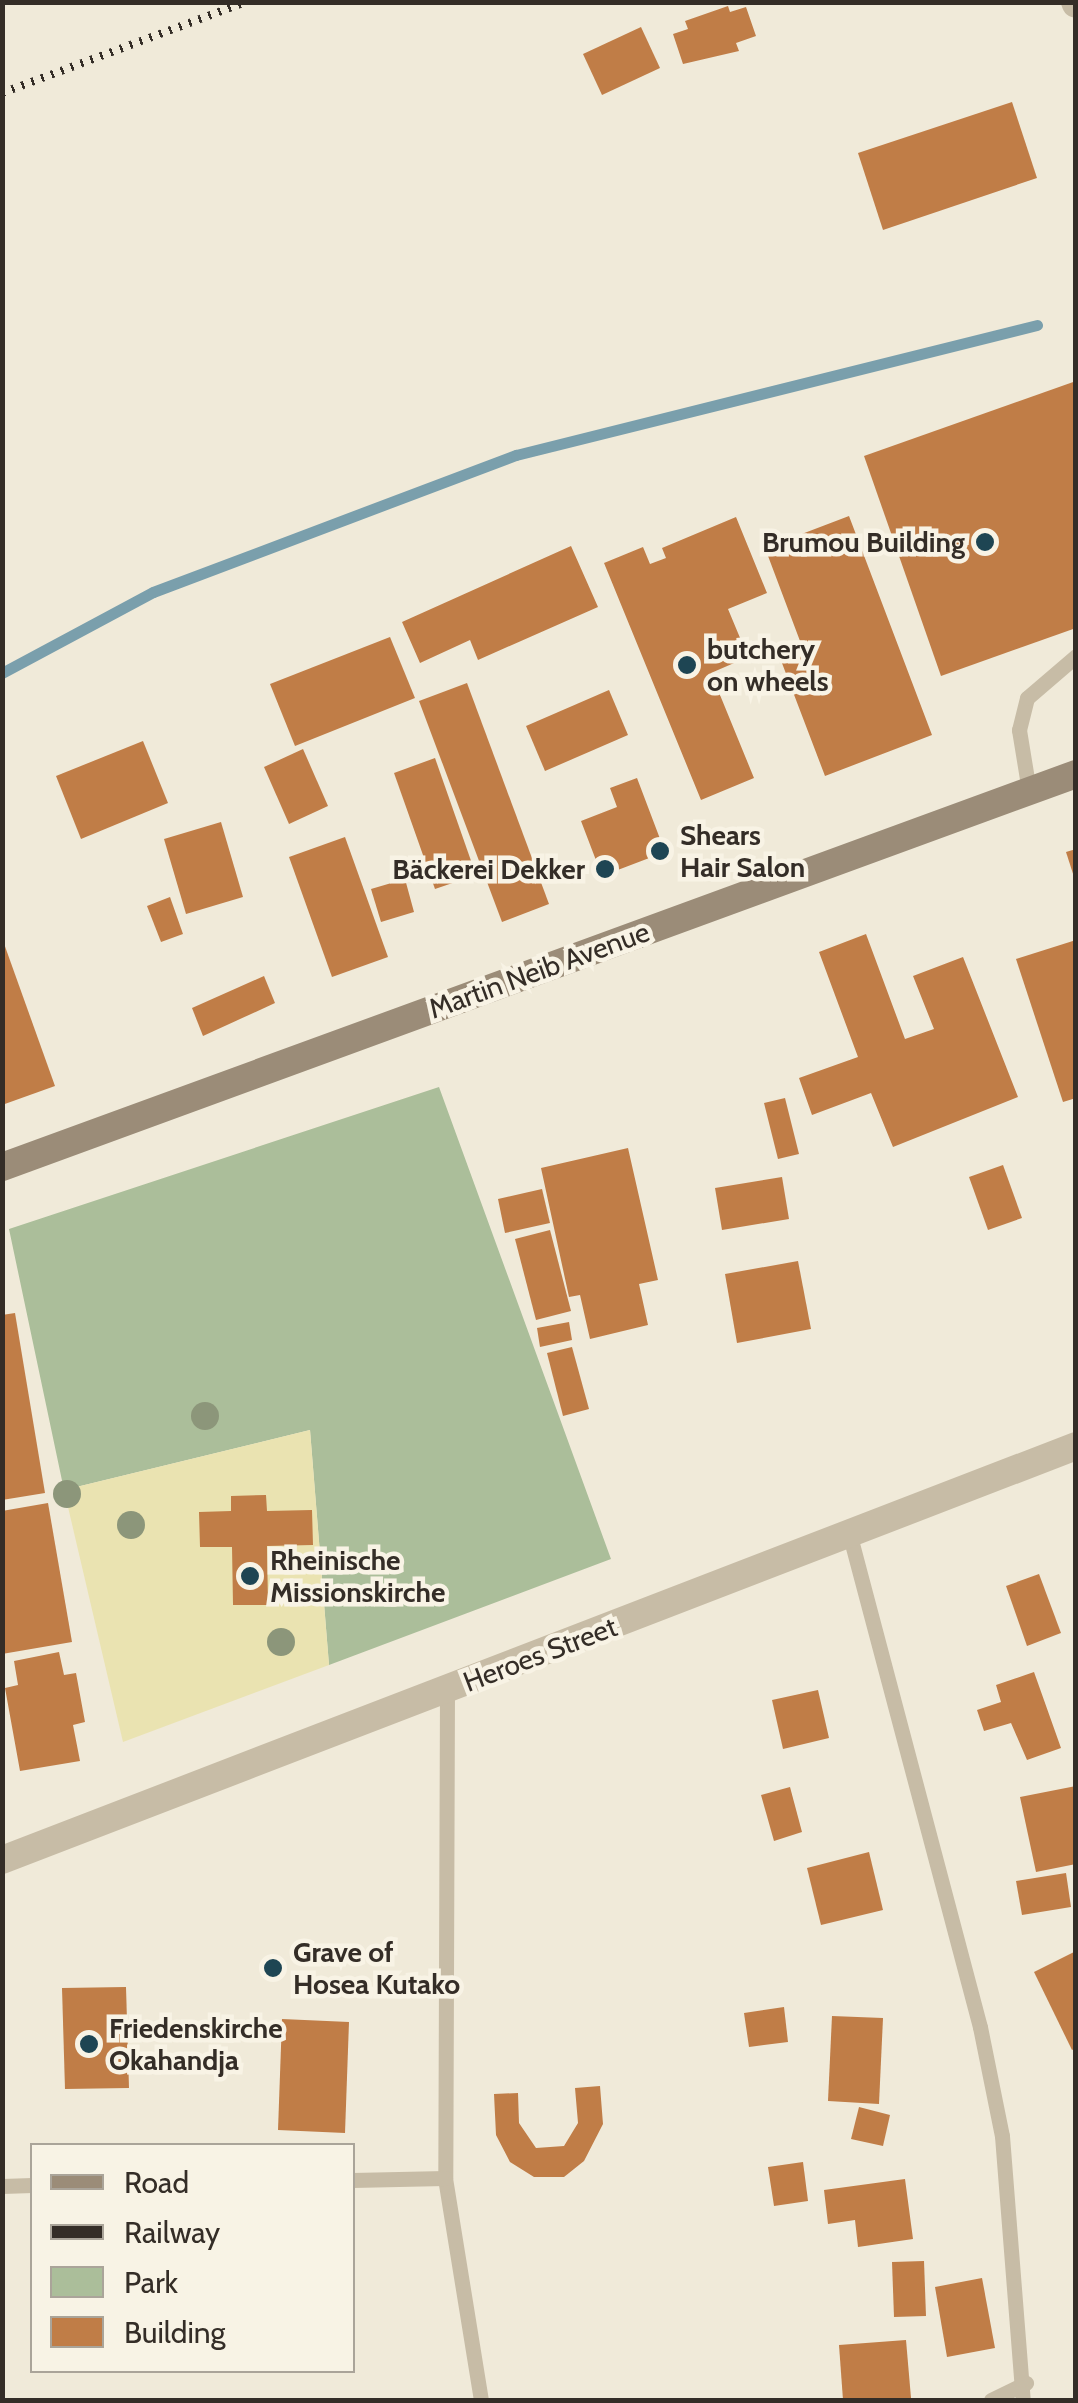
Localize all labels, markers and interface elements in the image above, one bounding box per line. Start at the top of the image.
place label: Brumou Building [762,525,965,559]
marker: Brumou Building [974,531,996,553]
place label: butchery on wheels [707,632,829,698]
marker: butchery on wheels [676,654,698,676]
place label: Shears Hair Salon [680,818,805,884]
marker: Shears Hair Salon [649,840,671,862]
place label: Bäckerei Dekker [392,852,585,886]
marker: Bäckerei Dekker [594,858,616,880]
street label: Martin Neib Avenue [424,914,654,1026]
place label: Rheinische Missionskirche [270,1543,445,1609]
marker: Rheinische Missionskirche [239,1565,261,1587]
street label: Heroes Street [458,1609,622,1699]
place label: Grave of Hosea Kutako [293,1935,460,2001]
marker: Grave of Hosea Kutako [262,1957,284,1979]
place label: Friedenskirche Okahandja [109,2011,283,2077]
marker: Friedenskirche Okahandja [78,2033,100,2055]
legend [30,2143,355,2373]
text: Road [124,2164,189,2201]
text: Railway [124,2214,220,2251]
text: Park [124,2264,178,2301]
text: Building [124,2314,226,2351]

